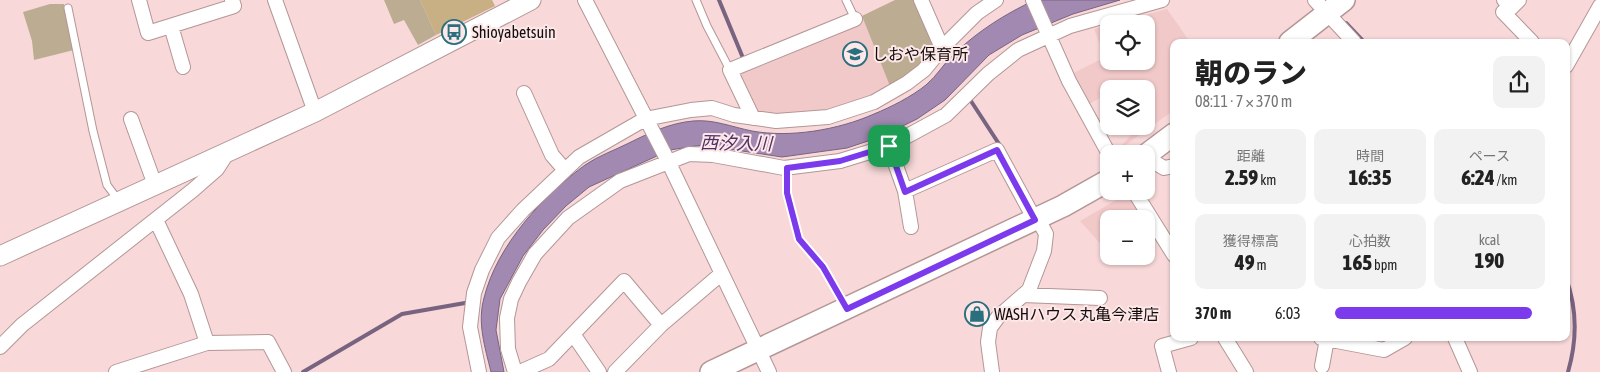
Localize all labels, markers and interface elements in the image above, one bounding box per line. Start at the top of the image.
map controls [1100,15,1155,265]
button: locate [1100,15,1155,70]
bus stop icon: Shioyabetsuin [441,19,467,45]
place label: Shioyabetsuin [472,23,556,42]
school or university icon: しおや保育所 [842,41,868,67]
place label: しおや保育所 [872,45,968,63]
button: share [1493,56,1545,108]
text: 朝のラン [1195,57,1307,89]
button: layers [1100,80,1155,135]
text: 08:11 · 7 × 370 m [1195,92,1292,110]
pin [868,125,910,167]
water label: 西汐入川 [700,132,774,154]
icon: arrive [875,132,903,160]
button: + [1100,145,1155,200]
text: 距離 [1237,148,1265,164]
text: 時間 [1356,148,1384,164]
text: ペース [1469,148,1510,164]
text: 2.59 [1225,165,1258,189]
text: 16:35 [1348,165,1392,189]
text: 6:24 [1461,165,1495,189]
text: km [1258,172,1276,188]
text: /km [1495,172,1517,188]
button: − [1100,210,1155,265]
text: kcal [1479,232,1500,248]
text: 獲得標高 [1223,233,1279,249]
text: 心拍数 [1349,233,1391,249]
text: 190 [1475,248,1504,272]
text: 49 [1235,250,1255,274]
text: 165 [1343,250,1372,274]
text: m [1255,257,1267,273]
text: bpm [1372,257,1397,273]
shop icon: WASHハウス 丸亀今津店 [964,301,990,327]
text: 370 m [1195,304,1231,322]
text: 6:03 [1275,304,1301,322]
place label: WASHハウス 丸亀今津店 [994,305,1159,323]

